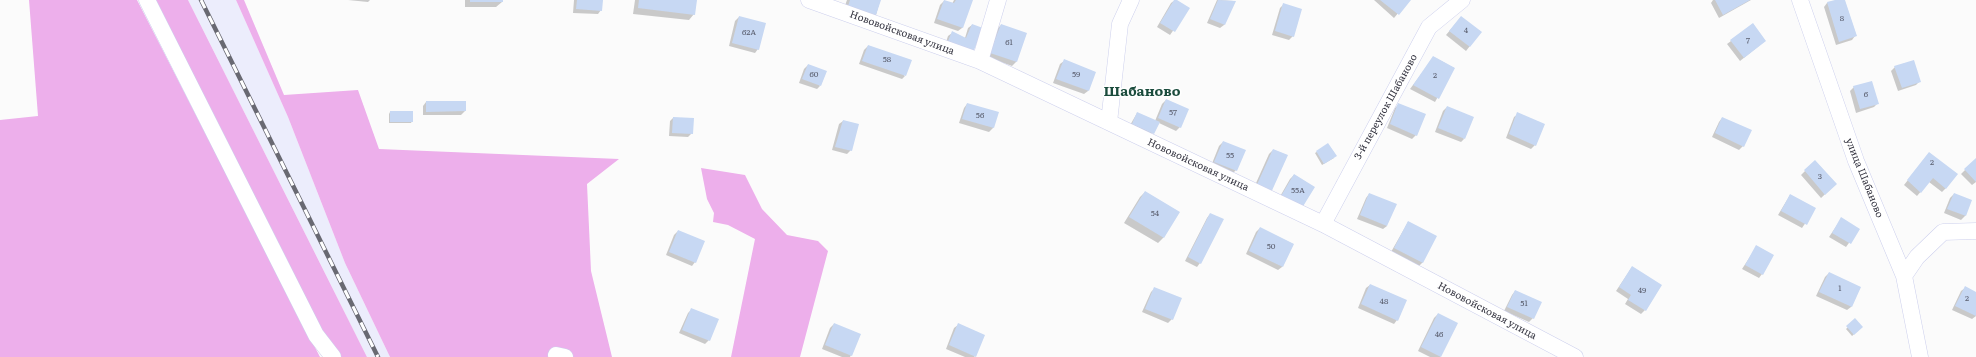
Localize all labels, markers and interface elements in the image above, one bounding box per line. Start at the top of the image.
street label: Нововойсковая улица [848,8,956,58]
house number: 8 [1840,14,1844,24]
house number: 4 [1464,26,1468,36]
house number: 62А [742,28,756,38]
house number: 7 [1746,36,1750,46]
house number: 61 [1005,38,1013,48]
street label: 3-й переулок Шабаново [1352,52,1420,162]
house number: 58 [883,55,891,65]
house number: 60 [810,70,818,80]
house number: 59 [1072,70,1080,80]
house number: 2 [1433,71,1437,81]
district label: Шабаново [1104,84,1180,100]
house number: 6 [1864,90,1868,100]
house number: 57 [1169,108,1177,118]
house number: 56 [976,111,984,121]
street label: Нововойсковая улица [1145,136,1251,194]
street label: улица Шабаново [1843,136,1885,220]
house number: 55 [1226,151,1234,161]
house number: 2 [1930,158,1934,168]
house number: 3 [1818,172,1822,182]
house number: 55А [1291,186,1305,196]
house number: 54 [1151,209,1159,219]
house number: 50 [1267,242,1275,252]
street label: Нововойсковая улица [1435,280,1539,342]
house number: 1 [1838,284,1842,294]
house number: 49 [1638,286,1646,296]
house number: 2 [1965,294,1969,304]
house number: 48 [1380,297,1388,307]
house number: 51 [1520,299,1528,309]
house number: 46 [1435,330,1443,340]

